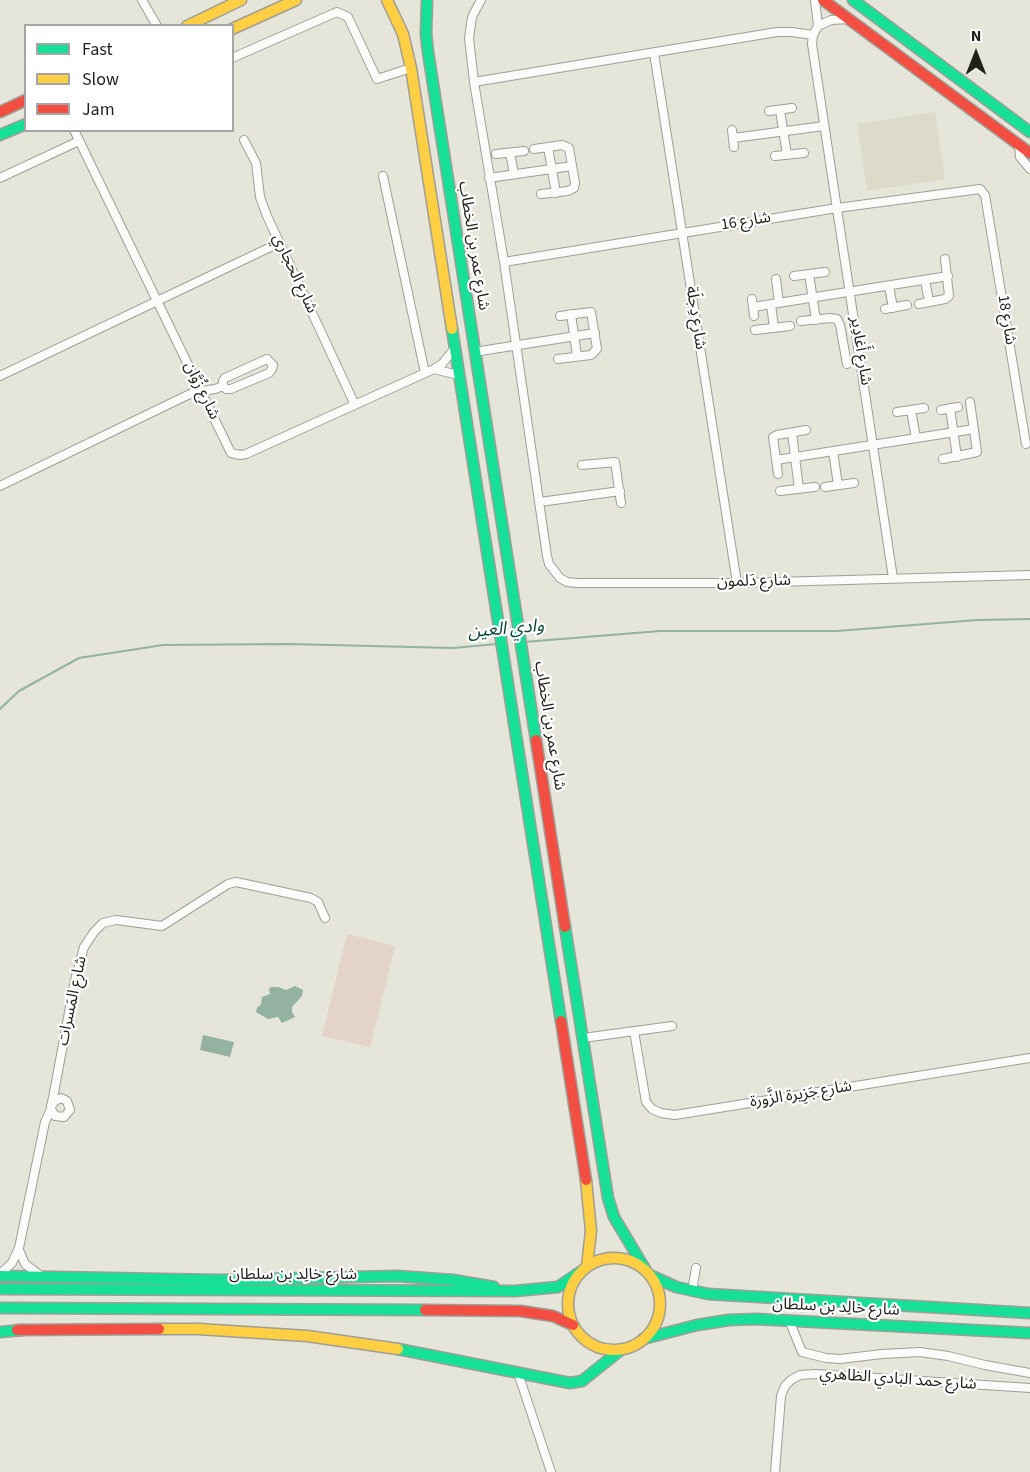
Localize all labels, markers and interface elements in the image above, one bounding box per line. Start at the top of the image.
legend [24,24,234,132]
north arrow [946,24,1006,84]
text: N [971,25,981,47]
text: Fast [82,37,113,62]
text: Slow [82,67,119,92]
text: Jam [82,97,115,122]
street label: شارع عمر بن الخطاب [453,180,493,312]
street label: شارع 16 [720,209,772,235]
street label: شارع الحجاري [267,231,321,317]
street label: شارع دِجلَة [681,285,709,351]
street label: شارع 18 [993,294,1019,346]
street label: شارع أَغادِير [845,315,875,387]
street label: شارع زُوَّان [179,359,223,423]
street label: شارع دَلمون [717,572,791,592]
water label: وادي العين [467,616,545,644]
street label: شارع عمر بن الخطاب [529,660,569,792]
street label: شارع المَسرات [54,955,92,1047]
street label: شارع جَزِيرة الزَّورة [749,1077,853,1113]
street label: شارع خالِد بن سلطان [229,1265,357,1285]
street label: شارع خالِد بن سلطان [772,1295,900,1321]
street label: شارع حمد البادي الظاهري [819,1365,977,1395]

